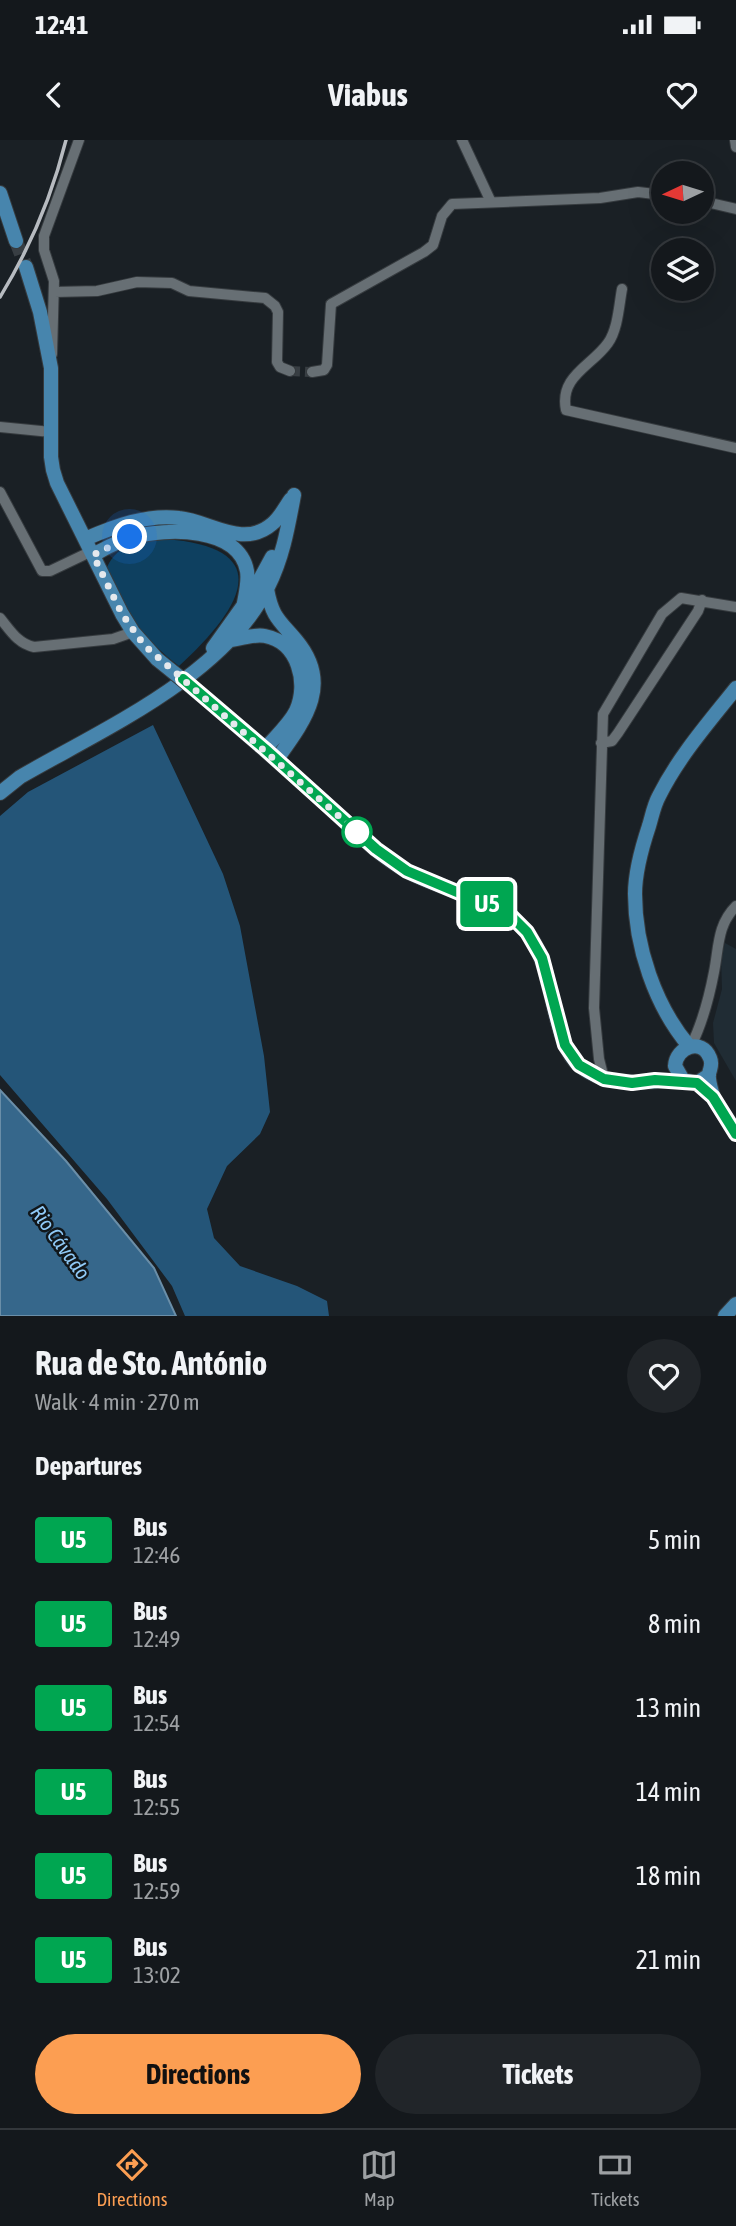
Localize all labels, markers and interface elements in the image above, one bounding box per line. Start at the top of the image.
text: 12:41 [35,10,89,40]
icon: back [35,76,73,114]
text: Viabus [328,76,408,113]
icon: heart [663,76,701,114]
north arrow [651,161,714,224]
map controls [651,161,714,301]
button: layers [651,238,714,301]
your location [112,519,147,554]
unlabelled marker [342,817,372,847]
line badge: U5 [456,881,518,927]
text: U5 [474,890,500,917]
water label: Rio Cávado [26,1200,96,1284]
button: heart [627,1339,701,1413]
text: Rua de Sto. António [35,1344,267,1382]
text: Walk · 4 min · 270 m [35,1389,199,1415]
text: Departures [35,1451,142,1481]
text: Bus [133,1512,167,1542]
text: 5 min [648,1525,701,1555]
text: U5 [61,1526,86,1553]
text: 12:46 [133,1542,180,1568]
text: Bus [133,1596,167,1626]
text: 8 min [648,1609,701,1639]
text: U5 [61,1610,86,1637]
text: 12:49 [133,1626,180,1652]
text: Bus [133,1680,167,1710]
text: 13 min [636,1693,701,1723]
text: U5 [61,1694,86,1721]
text: 12:54 [133,1710,180,1736]
text: Bus [133,1764,167,1794]
text: 14 min [636,1777,701,1807]
text: U5 [61,1778,86,1805]
text: 12:55 [133,1794,180,1820]
text: Bus [133,1848,167,1878]
text: 18 min [636,1861,701,1891]
text: U5 [61,1862,86,1889]
text: 12:59 [133,1878,180,1904]
text: Bus [133,1932,167,1962]
text: 21 min [636,1945,701,1975]
text: U5 [61,1946,86,1973]
text: 13:02 [133,1962,181,1988]
button: Directions [35,2034,361,2114]
button: Tickets [375,2034,701,2114]
tab: Directions [96,2146,167,2210]
tab: Map [360,2146,398,2210]
tab: Tickets [591,2146,639,2210]

